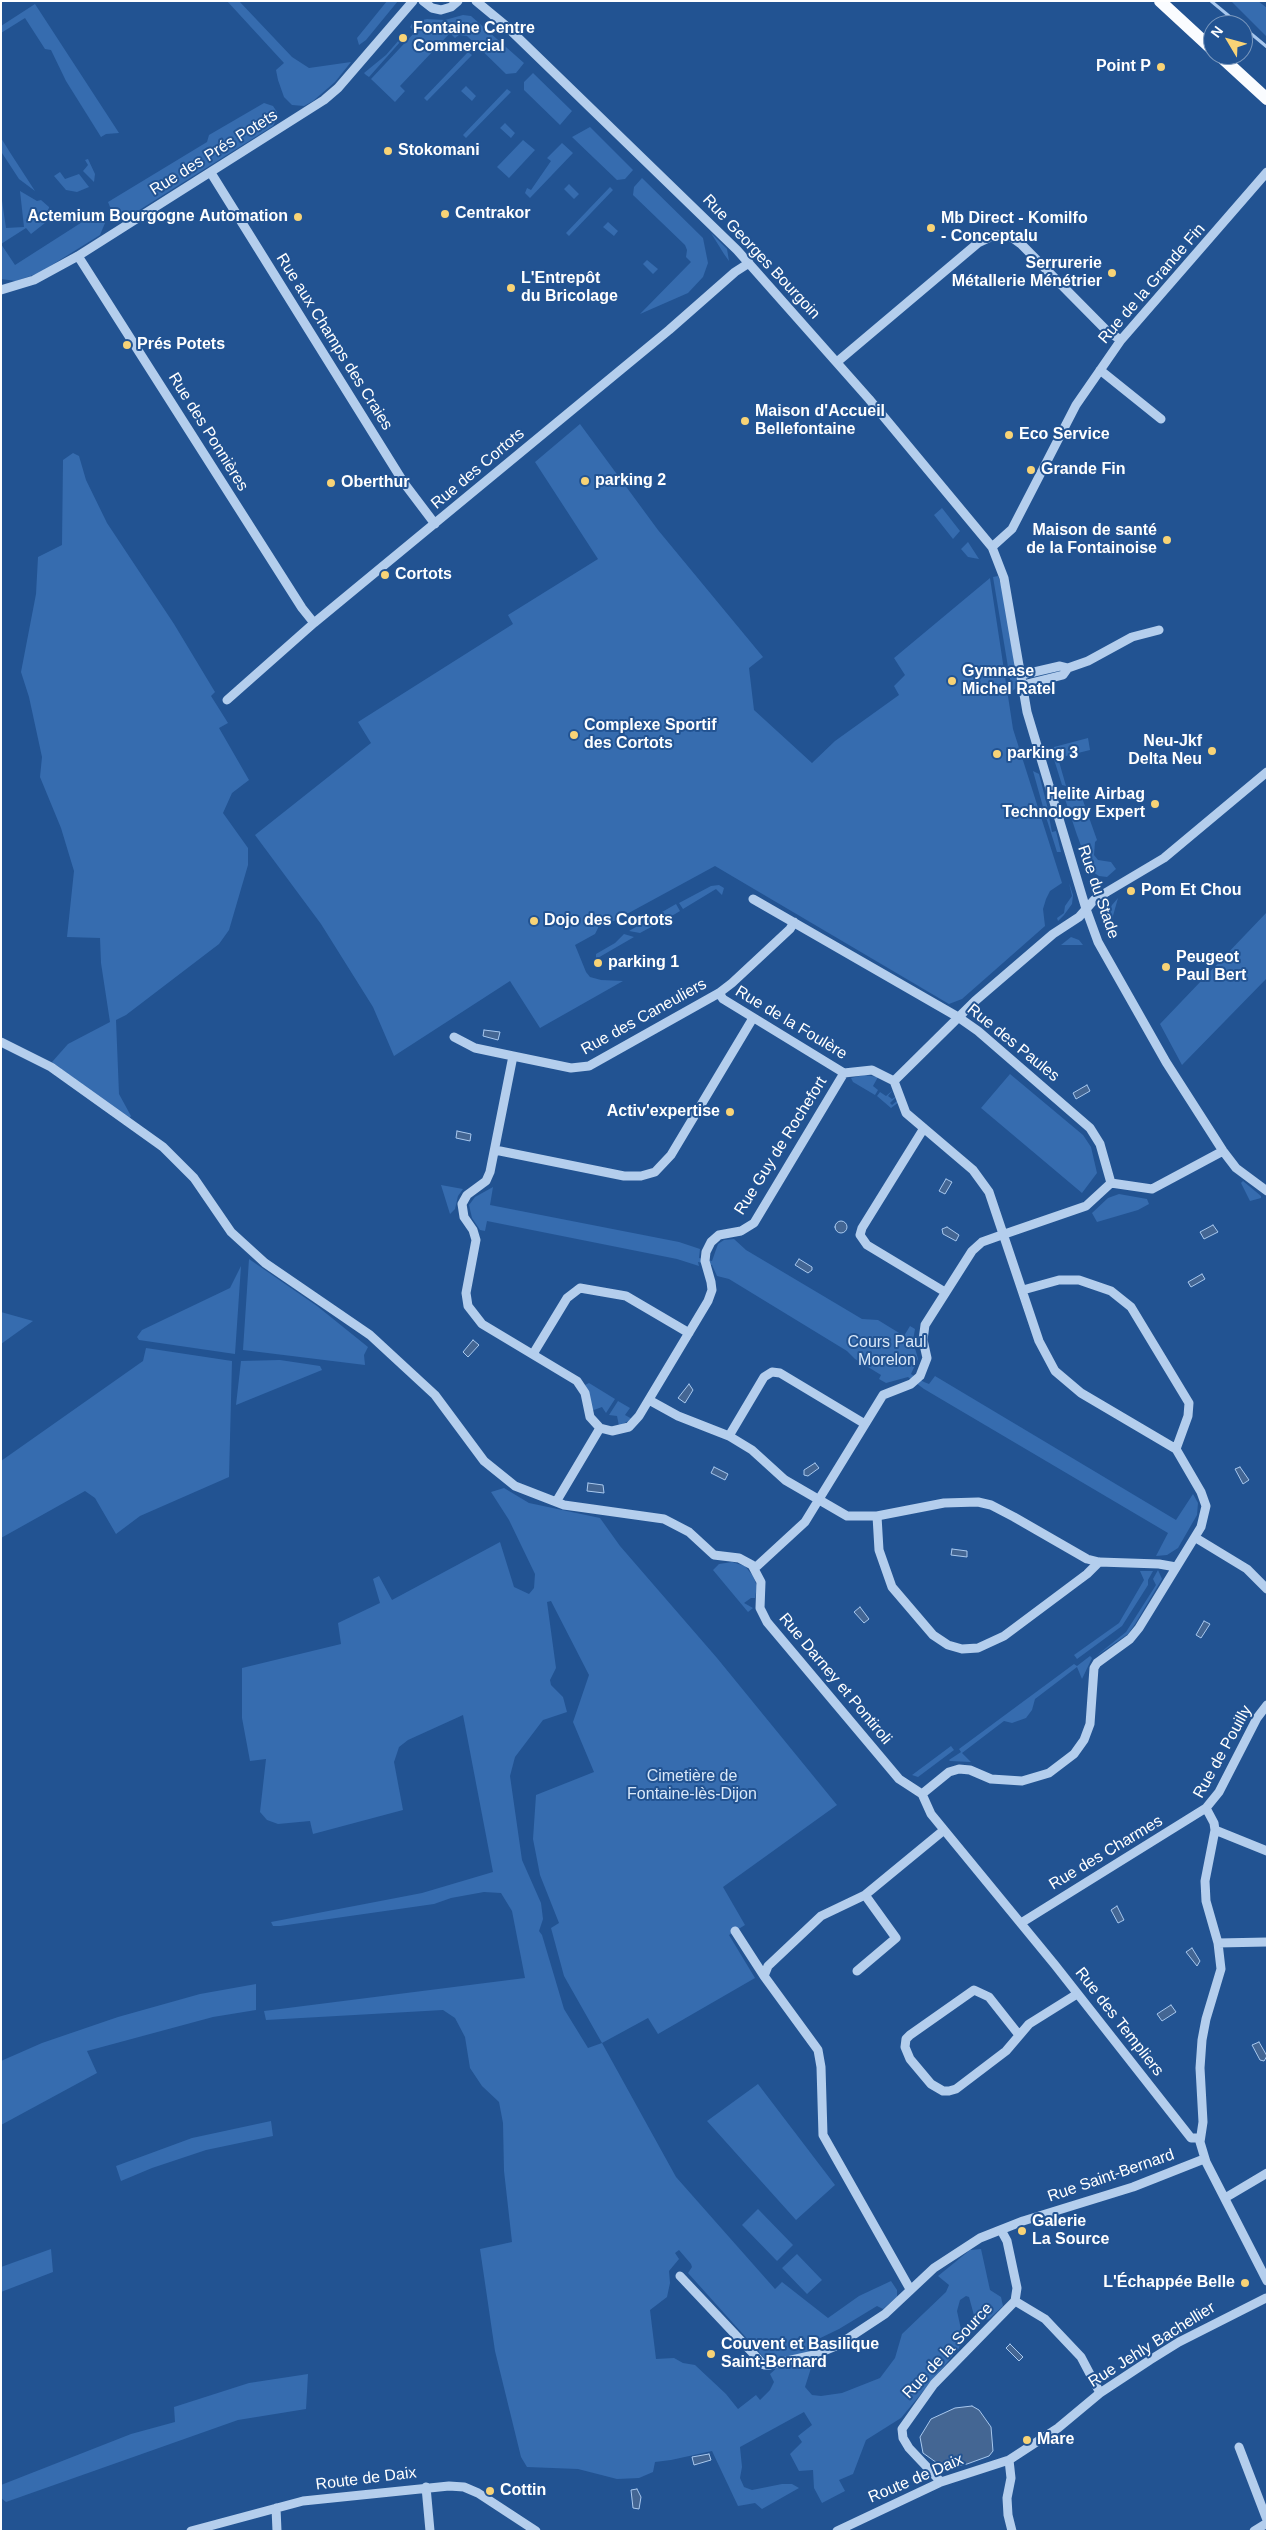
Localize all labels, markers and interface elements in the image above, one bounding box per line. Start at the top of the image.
north arrow [1203,15,1253,65]
place label: Fontaine Centre Commercial [413,19,535,57]
text: N [1207,23,1226,40]
marker: Fontaine Centre Commercial [397,32,409,44]
place label: Point P [1096,57,1151,77]
marker: Point P [1155,61,1167,73]
street label: Rue des Prés Potets [147,106,281,200]
place label: Stokomani [398,141,480,161]
marker: Stokomani [382,145,394,157]
street label: Rue Georges Bourgoin [698,191,824,323]
place label: Centrakor [455,204,531,224]
place label: Actemium Bourgogne Automation [28,207,288,227]
marker: Centrakor [439,208,451,220]
place label: Mb Direct - Komilfo - Conceptalu [941,209,1088,247]
marker: Actemium Bourgogne Automation [292,211,304,223]
street label: Rue de la Grande Fin [1095,220,1209,348]
marker: Mb Direct - Komilfo - Conceptalu [925,222,937,234]
street label: Rue aux Champs des Craies [272,250,396,434]
place label: Serrurerie Métallerie Ménétrier [952,254,1102,292]
marker: Serrurerie Métallerie Ménétrier [1106,267,1118,279]
place label: L'Entrepôt du Bricolage [521,269,618,307]
marker: L'Entrepôt du Bricolage [505,282,517,294]
place label: Prés Potets [137,335,225,355]
marker: Prés Potets [121,339,133,351]
street label: Rue des Ponnières [164,369,252,495]
place label: Maison d'Accueil Bellefontaine [755,402,885,440]
marker: Maison d'Accueil Bellefontaine [739,415,751,427]
street label: Rue des Cortots [428,424,528,514]
place label: Eco Service [1019,425,1110,445]
marker: Eco Service [1003,429,1015,441]
place label: Grande Fin [1041,460,1125,480]
marker: Grande Fin [1025,464,1037,476]
place label: parking 2 [595,471,666,491]
place label: Oberthur [341,473,409,493]
marker: parking 2 [579,475,591,487]
marker: Oberthur [325,477,337,489]
place label: Maison de santé de la Fontainoise [1026,521,1157,559]
marker: Maison de santé de la Fontainoise [1161,534,1173,546]
place label: Cortots [395,565,452,585]
marker: Cortots [379,569,391,581]
place label: Gymnase Michel Ratel [962,662,1055,700]
marker: Gymnase Michel Ratel [946,675,958,687]
place label: Complexe Sportif des Cortots [584,716,716,754]
marker: Complexe Sportif des Cortots [568,729,580,741]
place label: Neu-Jkf Delta Neu [1128,732,1202,770]
place label: parking 3 [1007,744,1078,764]
marker: Neu-Jkf Delta Neu [1206,745,1218,757]
marker: parking 3 [991,748,1003,760]
place label: Helite Airbag Technology Expert [1002,785,1145,823]
marker: Helite Airbag Technology Expert [1149,798,1161,810]
street label: Rue du Stade [1073,843,1123,941]
place label: Pom Et Chou [1141,881,1241,901]
marker: Pom Et Chou [1125,885,1137,897]
place label: Dojo des Cortots [544,911,673,931]
marker: Dojo des Cortots [528,915,540,927]
place label: Peugeot Paul Bert [1176,948,1246,986]
place label: parking 1 [608,953,679,973]
marker: parking 1 [592,957,604,969]
marker: Peugeot Paul Bert [1160,961,1172,973]
street label: Rue des Caneuliers [578,975,710,1059]
street label: Rue de la Foulère [732,982,850,1064]
street label: Rue des Paules [963,1000,1063,1086]
street label: Rue Guy de Rochefort [731,1073,831,1219]
place label: Activ'expertise [607,1102,720,1122]
marker: Activ'expertise [724,1106,736,1118]
park label: Cours Paul Morelon [847,1333,927,1371]
street label: Rue Darney et Pontiroli [774,1609,896,1749]
street label: Rue de Pouilly [1190,1702,1256,1802]
park label: Cimetière de Fontaine-lès-Dijon [627,1767,757,1805]
street label: Rue des Charmes [1046,1812,1166,1894]
street label: Rue des Templiers [1071,1964,1167,2080]
street label: Rue Saint-Bernard [1045,2145,1177,2207]
place label: Galerie La Source [1032,2212,1109,2250]
marker: Galerie La Source [1016,2225,1028,2237]
place label: L'Échappée Belle [1103,2273,1235,2293]
marker: L'Échappée Belle [1239,2277,1251,2289]
street label: Rue Jehly Bachellier [1085,2298,1219,2392]
street label: Rue de la Source [899,2299,997,2403]
place label: Couvent et Basilique Saint-Bernard [721,2335,879,2373]
marker: Couvent et Basilique Saint-Bernard [705,2348,717,2360]
place label: Mare [1037,2430,1074,2450]
marker: Mare [1021,2434,1033,2446]
street label: Route de Daix [866,2450,966,2508]
street label: Route de Daix [315,2463,417,2495]
place label: Cottin [500,2481,546,2501]
marker: Cottin [484,2485,496,2497]

